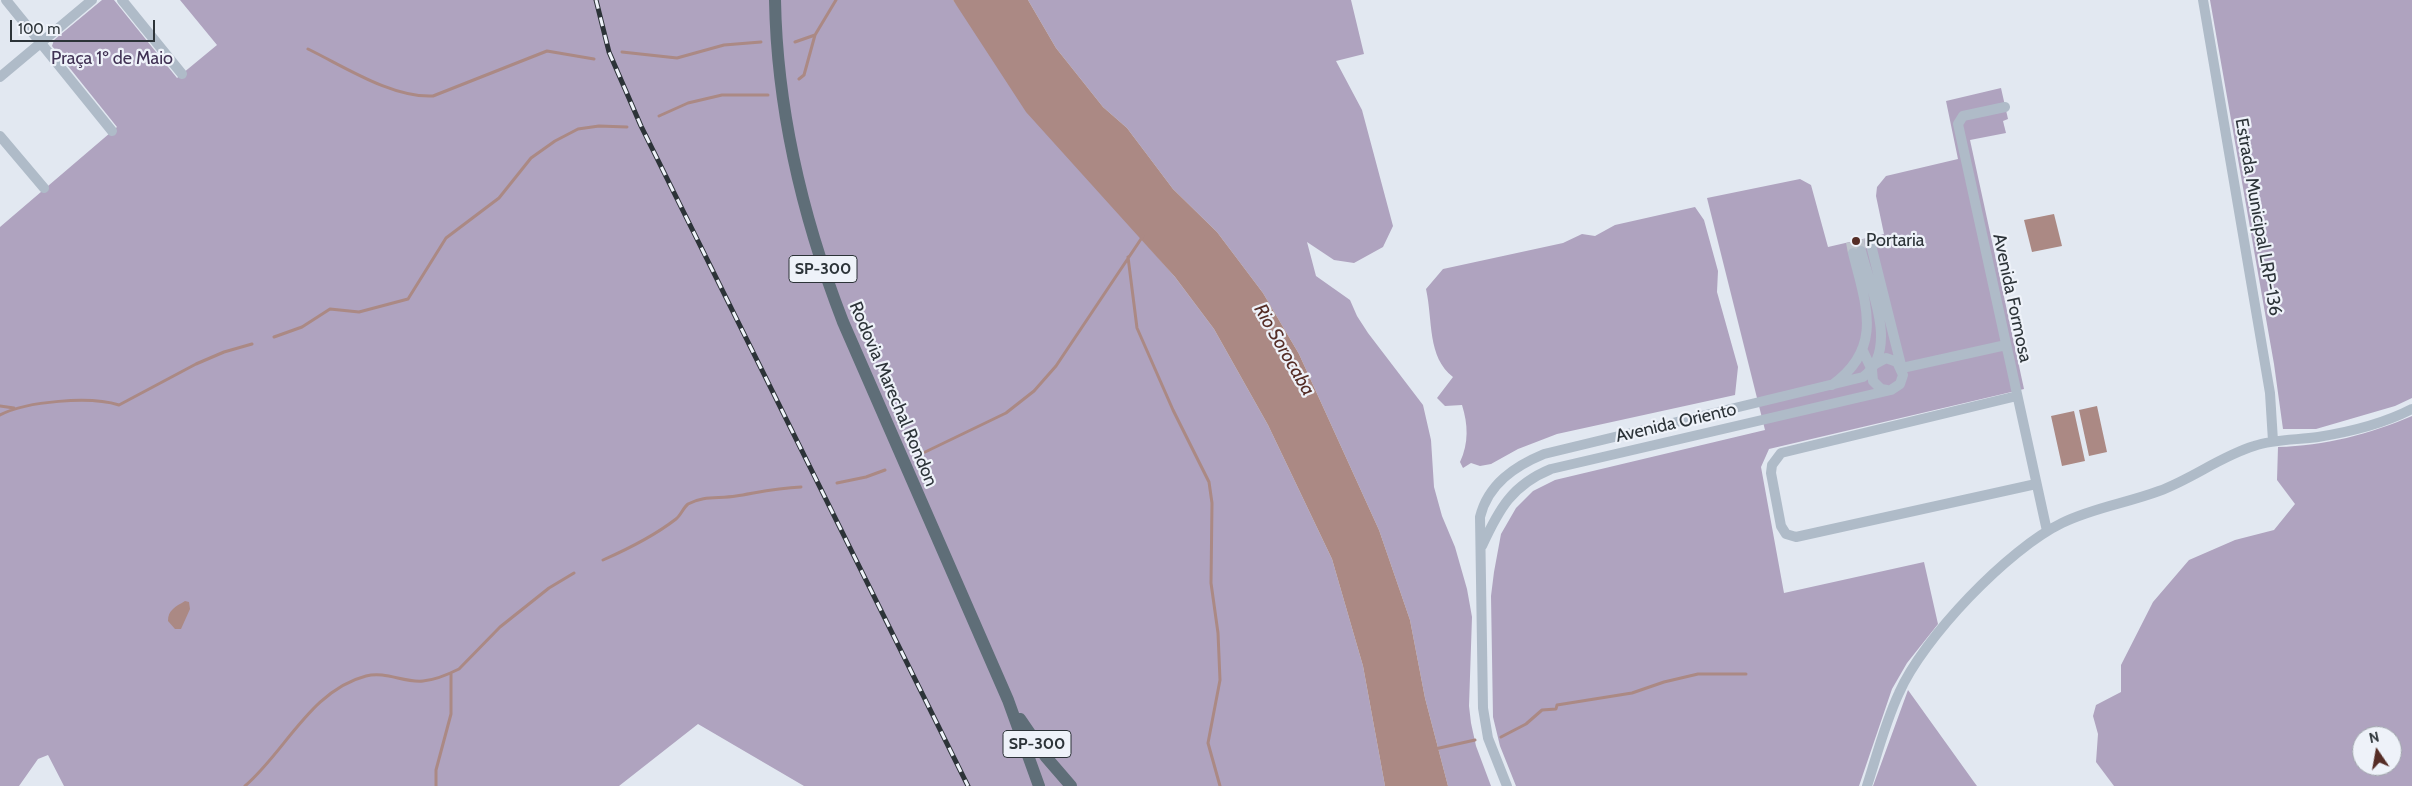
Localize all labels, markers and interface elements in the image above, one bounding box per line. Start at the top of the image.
scale bar [12,10,158,42]
text: 100 m [18,20,60,38]
park label: Praça 1º de Maio [51,48,173,70]
street label: Estrada Municipal LRP-136 [2230,116,2286,318]
place label: Portaria [1866,230,1924,252]
street label: Avenida Formosa [1988,232,2036,364]
marker: Portaria [1850,235,1862,247]
road number: SP-300 [789,255,857,282]
street label: Rodovia Marechal Rondon [844,298,942,490]
water label: Rio Sorocaba [1249,300,1319,400]
street label: Avenida Oriento [1614,399,1738,447]
north arrow [2352,726,2402,776]
text: N [2367,727,2381,747]
road number: SP-300 [1003,731,1071,758]

